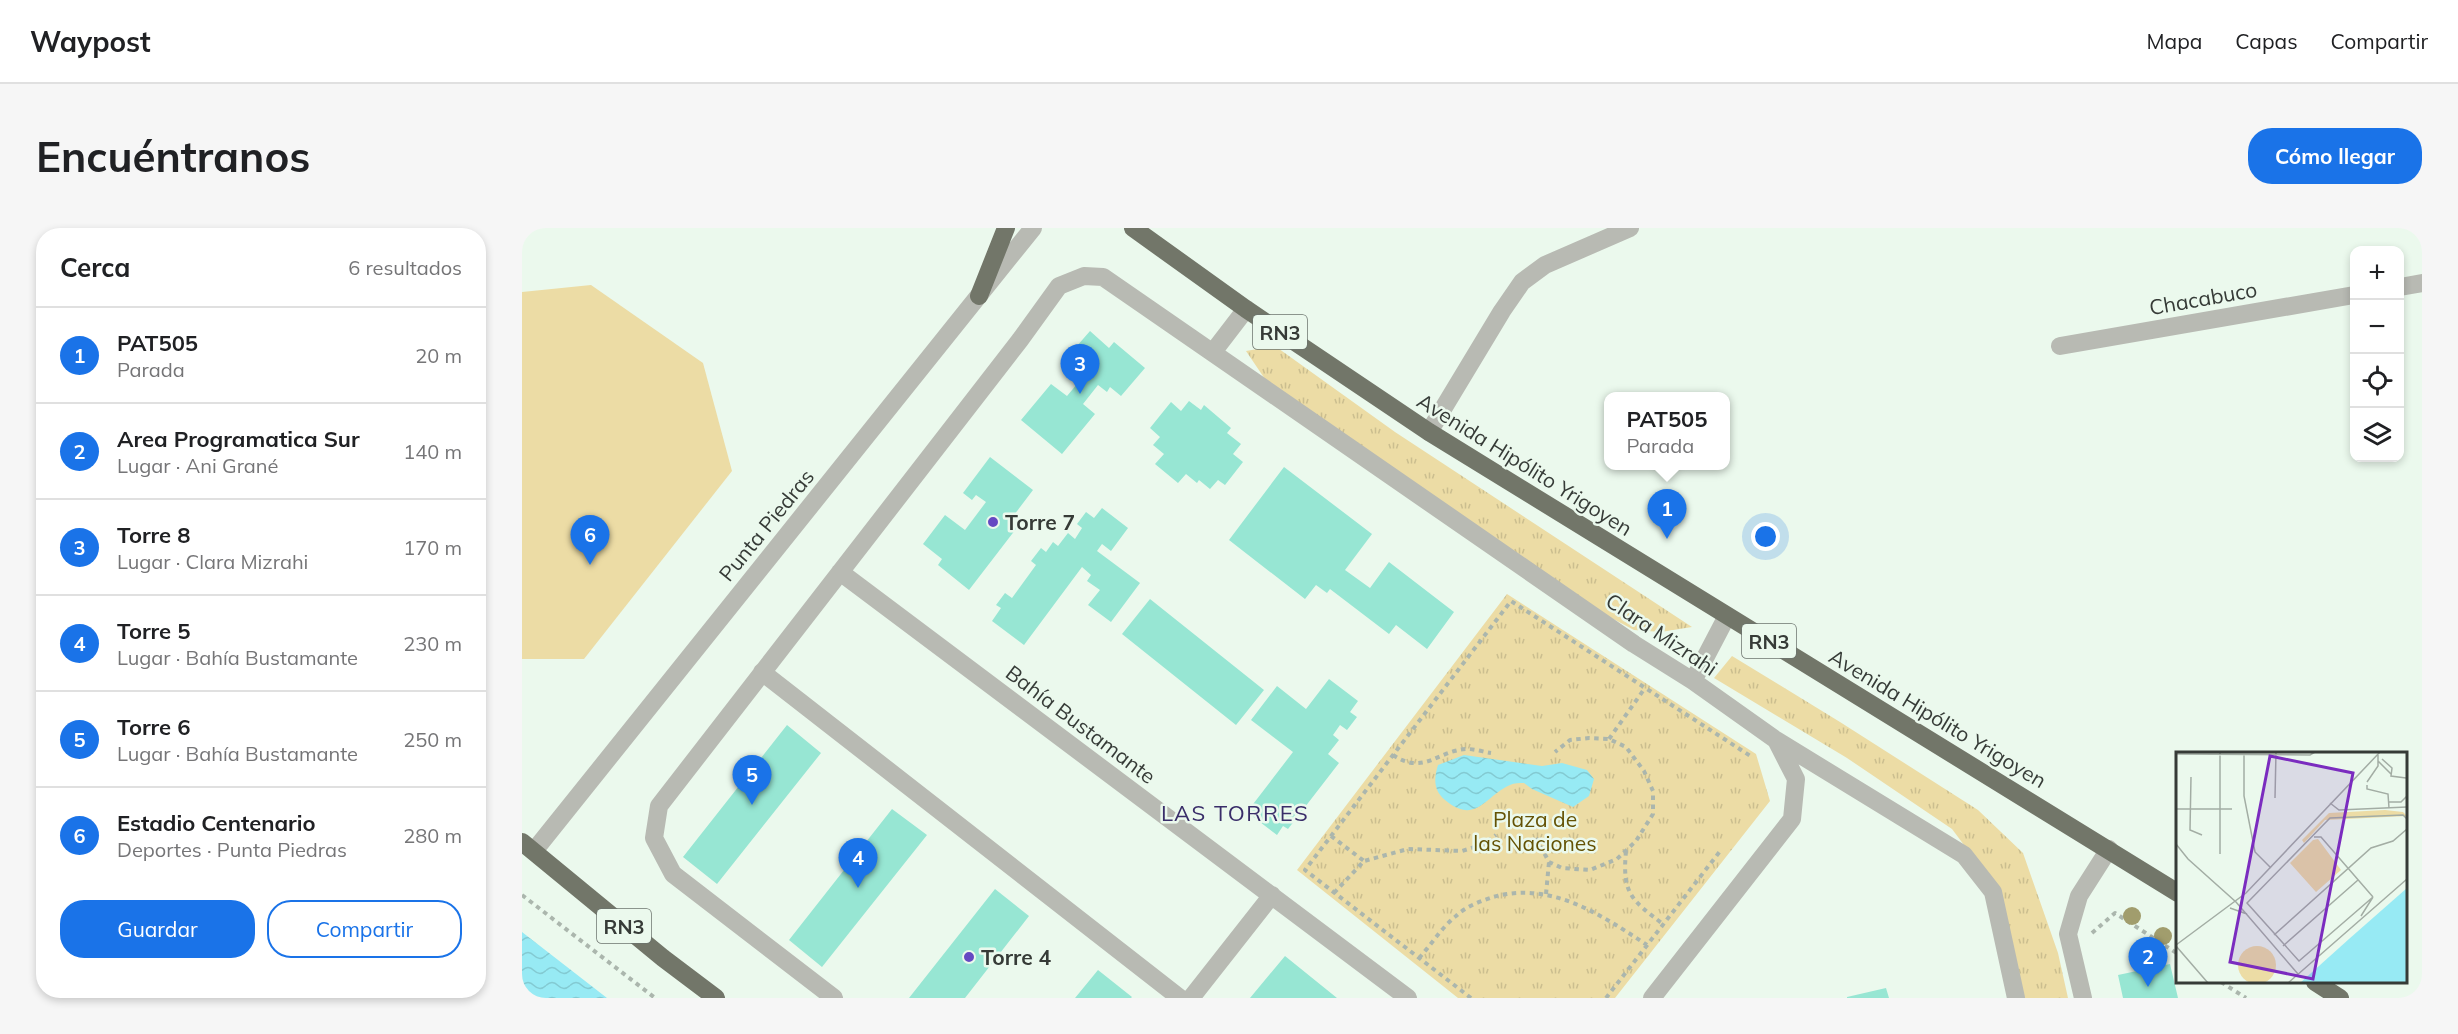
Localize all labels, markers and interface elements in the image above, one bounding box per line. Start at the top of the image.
text: Waypost [30,24,151,59]
text: Mapa [2147,28,2202,54]
text: Capas [2235,28,2298,54]
text: Compartir [2331,28,2428,54]
button: Cómo llegar [2248,128,2422,184]
text: Encuéntranos [36,130,310,183]
map controls [2350,246,2404,462]
button: + [2350,246,2404,300]
text: Cerca [60,251,130,284]
text: 6 resultados [348,255,462,280]
street label: Chacabuco [2147,276,2259,320]
button: − [2350,300,2404,354]
road number: RN3 [1253,315,1307,349]
text: PAT505 [117,329,198,357]
text: 1 [74,343,86,368]
text: 20 m [415,343,462,368]
pin: 3 [1060,344,1100,394]
button: locate [2350,354,2404,408]
text: Parada [117,357,185,382]
street label: Avenida Hipólito Yrigoyen [1413,387,1637,541]
popup [1604,392,1730,470]
text: PAT505 [1626,405,1708,433]
button: layers [2350,408,2404,462]
text: Area Programatica Sur [117,425,360,453]
text: Parada [1626,433,1694,458]
text: 2 [74,439,86,464]
text: 140 m [403,439,462,464]
text: Lugar · Ani Grané [117,453,278,478]
street label: Punta Piedras [713,464,819,586]
pin: 1 [1648,490,1686,539]
place label: Torre 7 [1005,509,1075,535]
marker: Torre 7 [986,515,1000,529]
pin: 6 [570,516,610,565]
text: Torre 8 [117,521,190,549]
your location [1751,522,1780,551]
text: 3 [74,535,86,560]
text: 170 m [403,535,462,560]
text: Lugar · Clara Mizrahi [117,549,308,574]
street label: Clara Mizrahi [1601,587,1723,681]
text: Torre 5 [117,617,190,645]
road number: RN3 [1742,624,1796,658]
text: 4 [74,631,86,656]
text: 230 m [403,631,462,656]
street label: Avenida Hipólito Yrigoyen [1825,643,2051,793]
text: Lugar · Bahía Bustamante [117,645,358,670]
street label: Bahía Bustamante [1001,659,1161,789]
text: Torre 6 [117,713,190,741]
text: 5 [74,727,86,752]
text: 250 m [403,727,462,752]
text: Lugar · Bahía Bustamante [117,741,358,766]
inset map [2176,752,2407,983]
pin: 5 [732,756,772,805]
district label: LAS TORRES [1161,799,1309,827]
park label: Plaza de las Naciones [1473,806,1597,856]
text: Estadio Centenario [117,809,316,837]
text: 6 [74,823,86,848]
text: 280 m [403,823,462,848]
text: Deportes · Punta Piedras [117,837,347,862]
pin: 4 [838,838,878,888]
button: Guardar [60,900,255,958]
button: Compartir [267,900,462,958]
road number: RN3 [597,909,651,943]
pin: 2 [2128,938,2168,987]
place label: Torre 4 [981,944,1051,970]
marker: Torre 4 [962,950,976,964]

